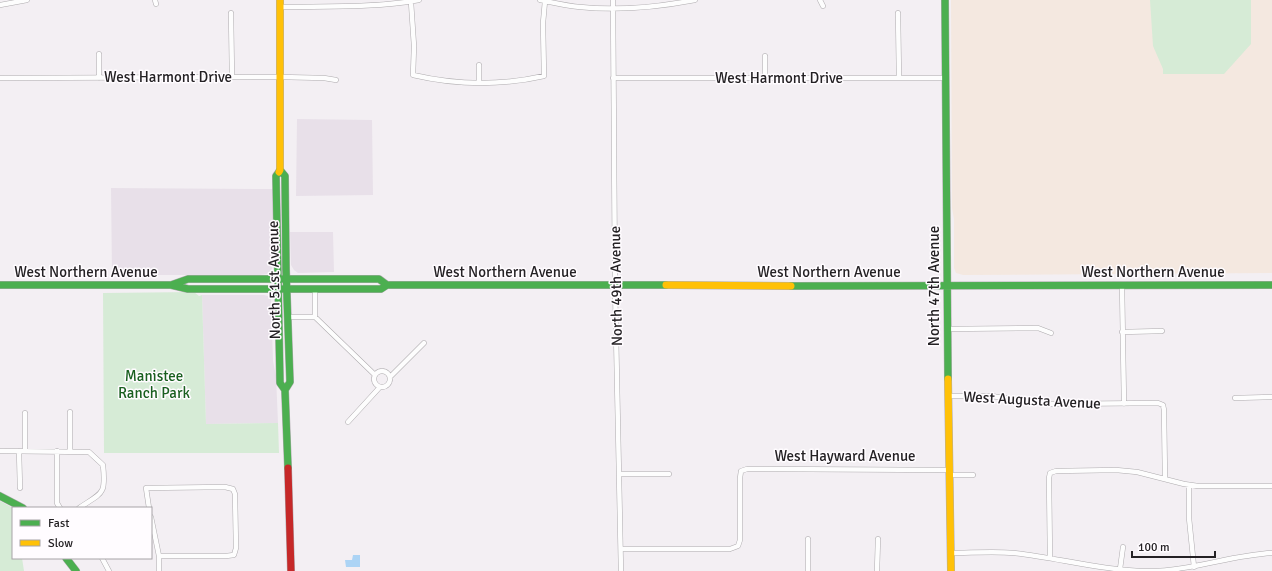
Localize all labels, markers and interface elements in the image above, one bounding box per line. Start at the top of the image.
street label: West Harmont Drive [104,68,232,86]
street label: West Harmont Drive [715,69,843,87]
street label: North 51st Avenue [264,220,284,340]
street label: North 49th Avenue [606,226,626,346]
street label: North 47th Avenue [925,226,943,346]
street label: West Northern Avenue [14,263,158,281]
street label: West Northern Avenue [433,263,577,281]
street label: West Northern Avenue [757,263,901,281]
street label: West Northern Avenue [1081,263,1225,281]
park label: Manistee Ranch Park [118,367,190,402]
street label: West Augusta Avenue [963,387,1101,413]
street label: West Hayward Avenue [774,447,916,465]
legend [12,507,152,559]
text: Fast [48,516,69,531]
scale bar [1132,533,1215,559]
text: Slow [48,536,73,551]
text: 100 m [1138,540,1170,555]

